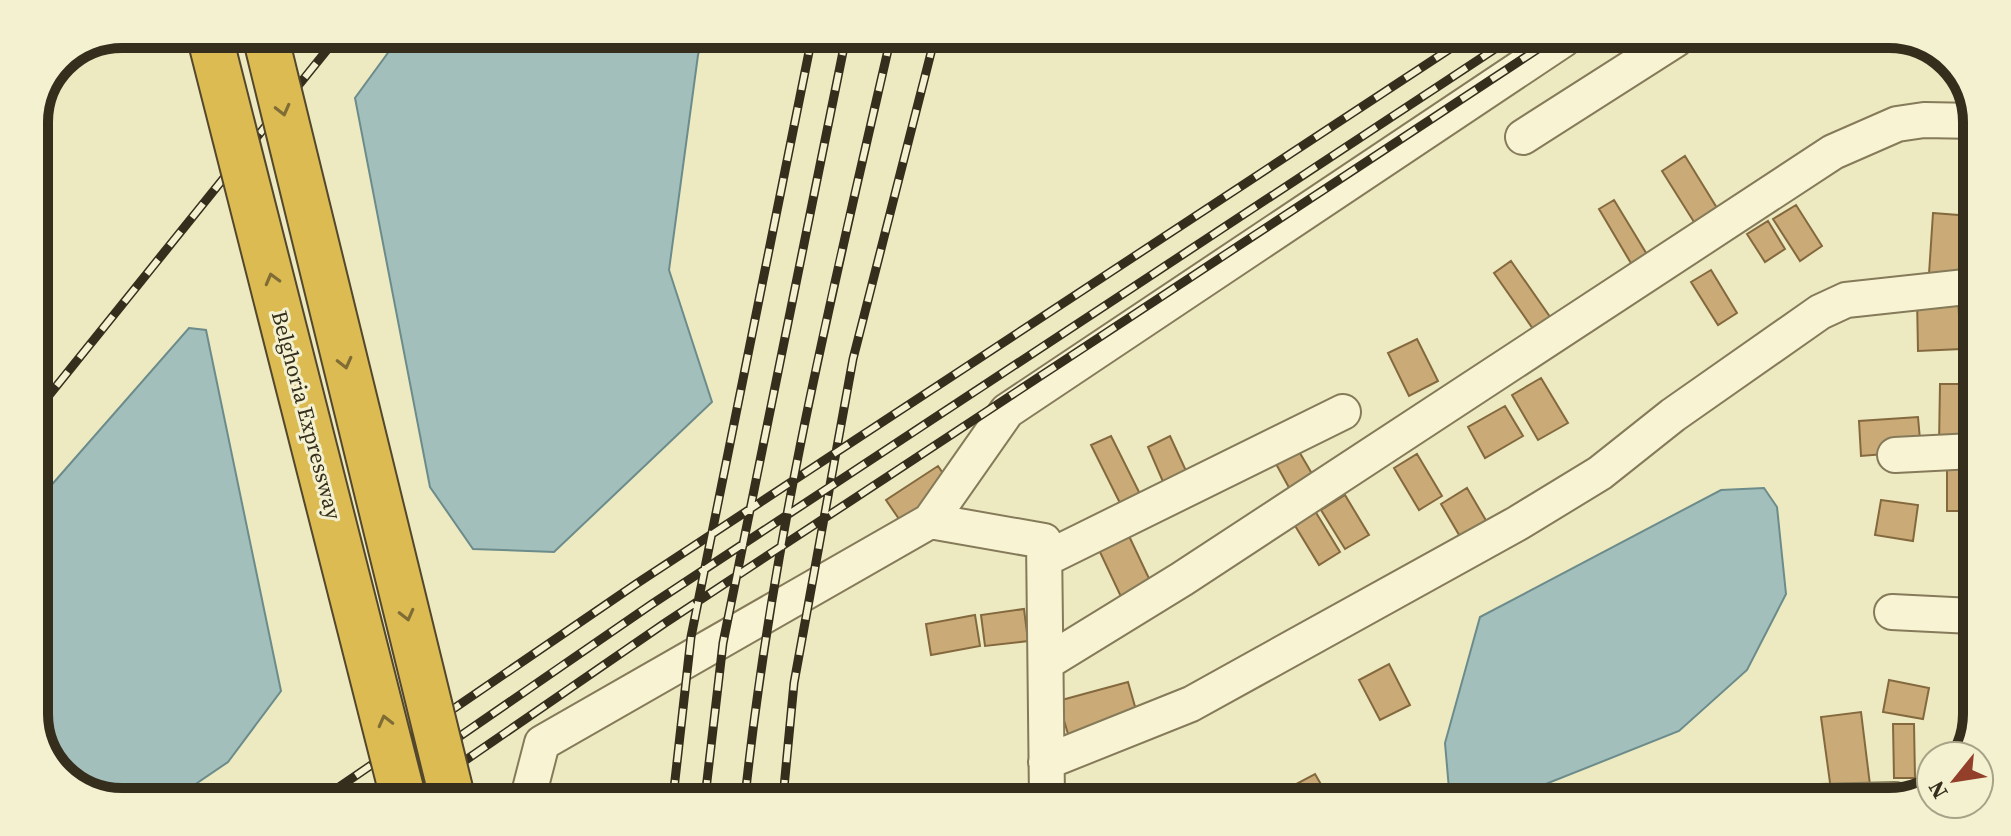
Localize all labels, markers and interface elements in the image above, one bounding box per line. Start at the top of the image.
one-way arrow [274,103,291,117]
one-way arrow [264,273,281,287]
street label: Belghoria Expressway [265,307,350,524]
one-way arrow [336,355,353,369]
one-way arrow [398,608,415,622]
one-way arrow [377,714,394,728]
north arrow [1915,740,1995,820]
text: N [1921,776,1955,804]

